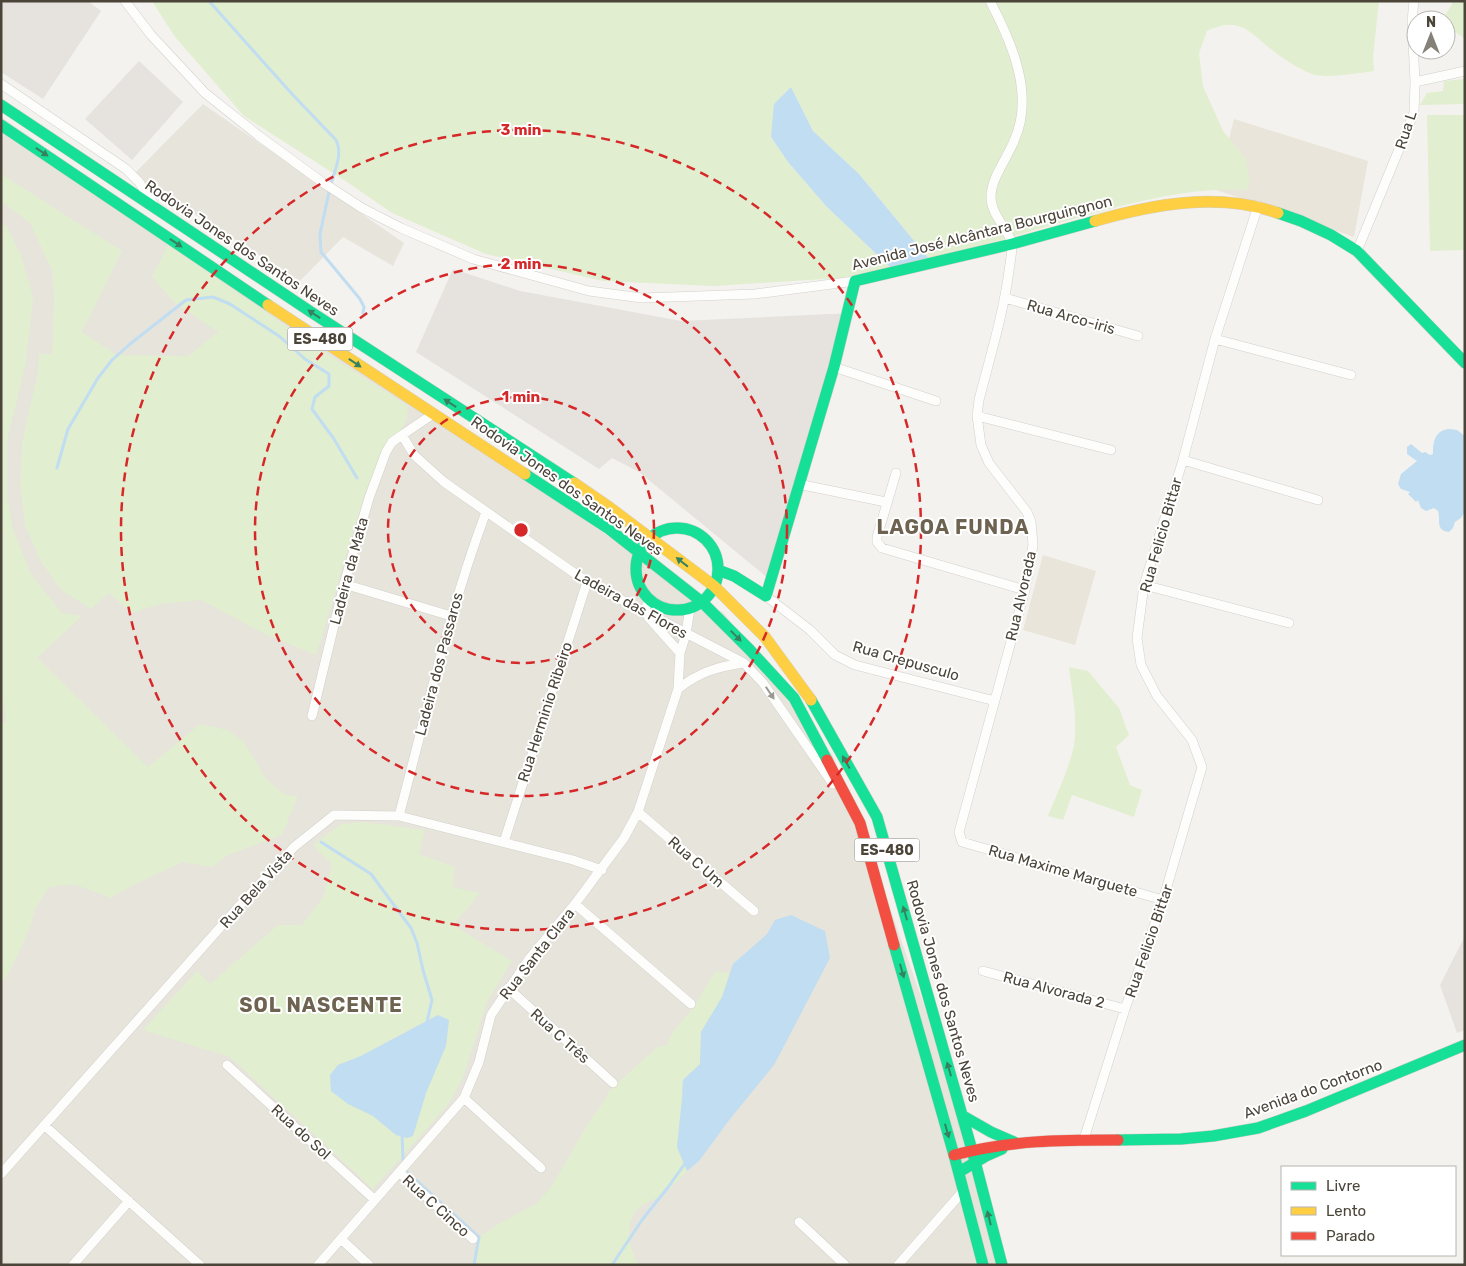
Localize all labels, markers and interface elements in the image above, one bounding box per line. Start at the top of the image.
north arrow [1406,10,1456,60]
text: N [1426,14,1436,31]
street label: Rua L [1391,108,1421,151]
text: 3 min [501,121,541,139]
one-way arrow [35,147,48,157]
street label: Rodovia Jones dos Santos Neves [141,176,343,320]
street label: Avenida José Alcântara Bourguingnon [850,192,1114,274]
one-way arrow [170,238,183,248]
text: 2 min [501,255,541,273]
street label: Rua Arco-iris [1025,296,1117,338]
one-way arrow [307,310,321,319]
road number: ES-480 [288,328,352,350]
one-way arrow [348,358,362,368]
text: 1 min [502,388,540,406]
one-way arrow [444,398,457,408]
street label: Rodovia Jones dos Santos Neves [468,413,667,560]
street label: Rua Felicio Bittar [1136,475,1186,595]
street label: Ladeira da Mata [326,515,372,627]
district label: LAGOA FUNDA [877,515,1029,539]
centre of rings [512,521,530,539]
street label: Rua Alvorada [1002,549,1040,643]
one-way arrow [676,556,689,567]
street label: Ladeira das Flores [571,565,691,643]
street label: Ladeira dos Passaros [411,590,467,737]
one-way arrow [730,630,742,642]
street label: Rua Crepusculo [851,637,961,685]
street label: Rua Herminio Ribeiro [514,640,576,784]
one-way arrow [765,686,774,700]
one-way arrow [842,756,851,769]
street label: Rua C Um [664,833,728,891]
road number: ES-480 [854,838,920,862]
street label: Rua Maxime Marguete [986,841,1140,901]
street label: Rua Bela Vista [216,846,296,932]
street label: Rodovia Jones dos Santos Neves [903,878,983,1105]
street label: Rua Felicio Bittar [1121,882,1177,1000]
street label: Rua Santa Clara [496,905,578,1003]
one-way arrow [900,905,908,920]
one-way arrow [898,963,906,978]
street label: Rua Alvorada 2 [1001,968,1107,1012]
district label: SOL NASCENTE [239,993,403,1017]
street label: Rua C Três [527,1005,593,1067]
street label: Avenida do Contorno [1241,1056,1385,1122]
one-way arrow [945,1062,953,1077]
street label: Rua do Sol [268,1101,334,1163]
one-way arrow [943,1123,951,1138]
legend [1281,1166,1456,1256]
street label: Rua C Cinco [399,1171,473,1241]
text: Livre [1326,1177,1360,1195]
text: Lento [1326,1202,1366,1220]
one-way arrow [985,1210,993,1225]
text: Parado [1326,1227,1375,1245]

